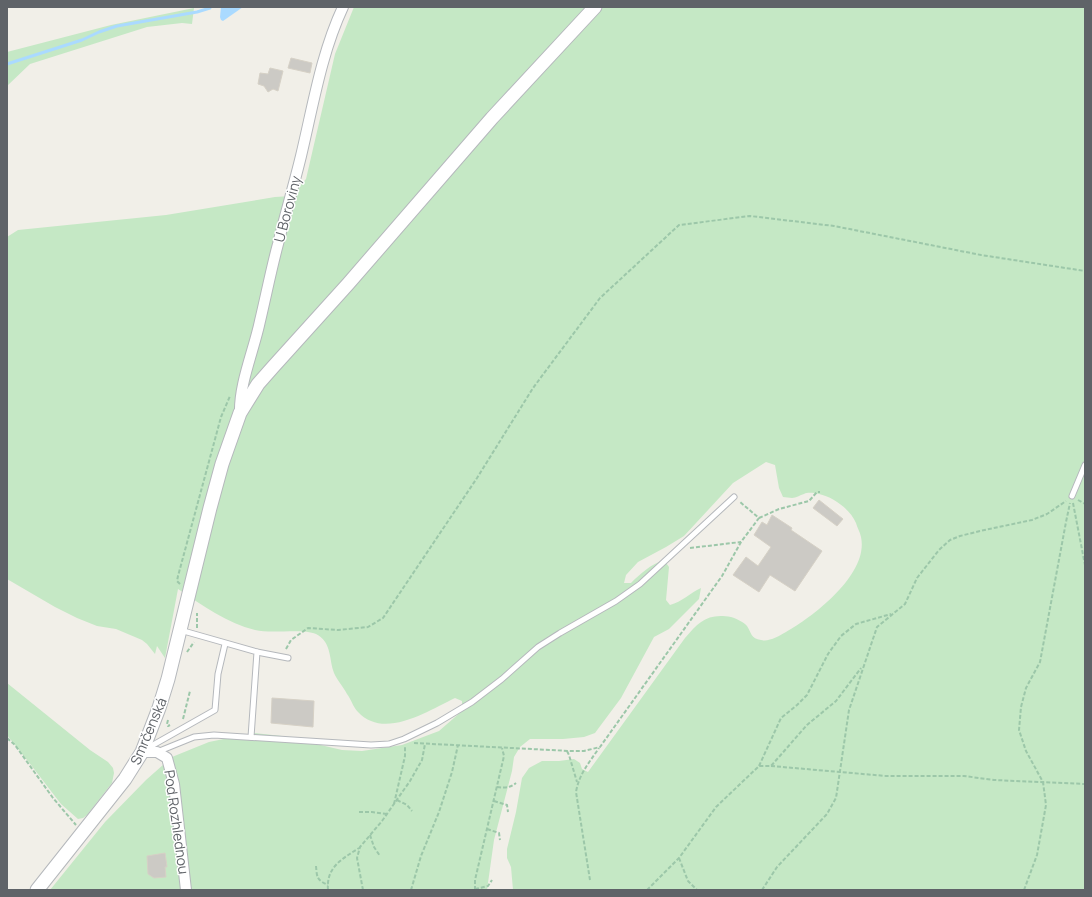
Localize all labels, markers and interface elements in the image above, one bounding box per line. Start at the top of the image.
street label: U Boroviny [269,173,305,244]
street label: Smrčenská [125,694,171,768]
street label: Pod Rozhlednou [160,769,194,875]

